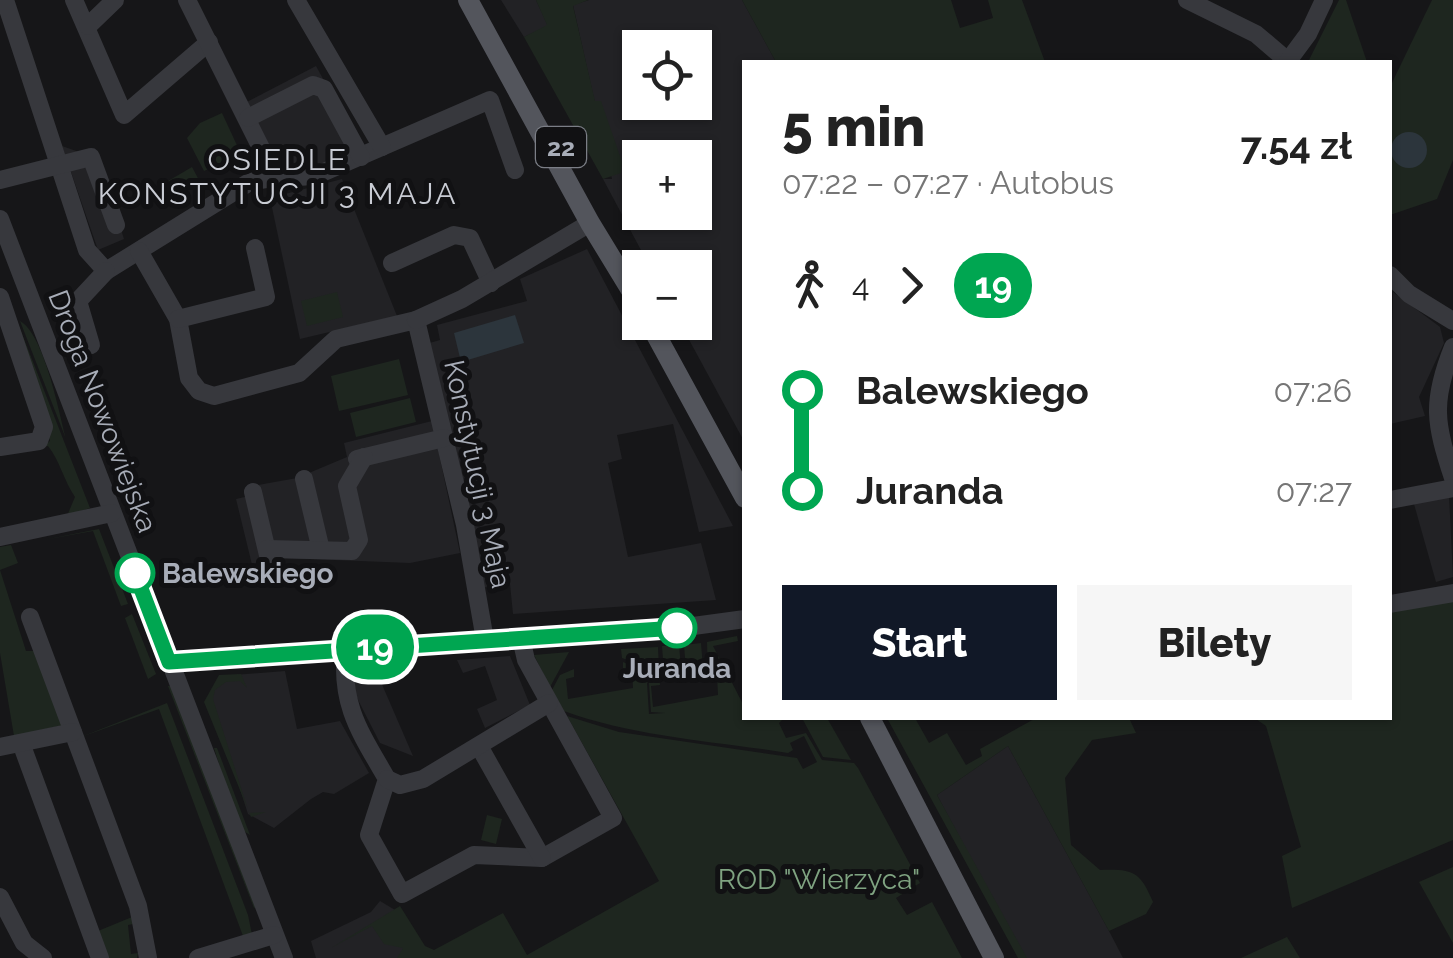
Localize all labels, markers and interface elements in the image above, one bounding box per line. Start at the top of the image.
map controls [622,30,712,340]
button: locate [622,30,712,120]
text: 5 min [782,94,925,159]
text: 7.54 zł [1241,123,1352,168]
road number: 22 [536,127,586,167]
button: + [622,140,712,230]
district label: OSIEDLE KONSTYTUCJI 3 MAJA [98,142,458,211]
text: 07:22 – 07:27 · Autobus [782,164,1114,201]
button: − [622,250,712,340]
icon: walk [782,258,837,313]
icon: forward [884,258,939,313]
text: 19 [974,265,1012,306]
text: 4 [852,267,869,304]
street label: Droga Nowowiejska [41,285,164,537]
street label: Konstytucji 3 Maja [437,357,518,591]
text: Balewskiego [856,368,1089,413]
text: 07:26 [1274,372,1352,409]
text: Juranda [856,468,1004,513]
text: 07:27 [1276,472,1352,509]
marker: Balewskiego [116,554,154,592]
place label: Balewskiego [162,557,334,590]
button: Start [782,585,1057,700]
button: Bilety [1077,585,1352,700]
marker: Juranda [658,609,696,647]
line badge: 19 [330,614,420,680]
text: 19 [356,627,394,668]
place label: Juranda [623,652,731,685]
park label: ROD "Wierzyca" [718,863,920,896]

